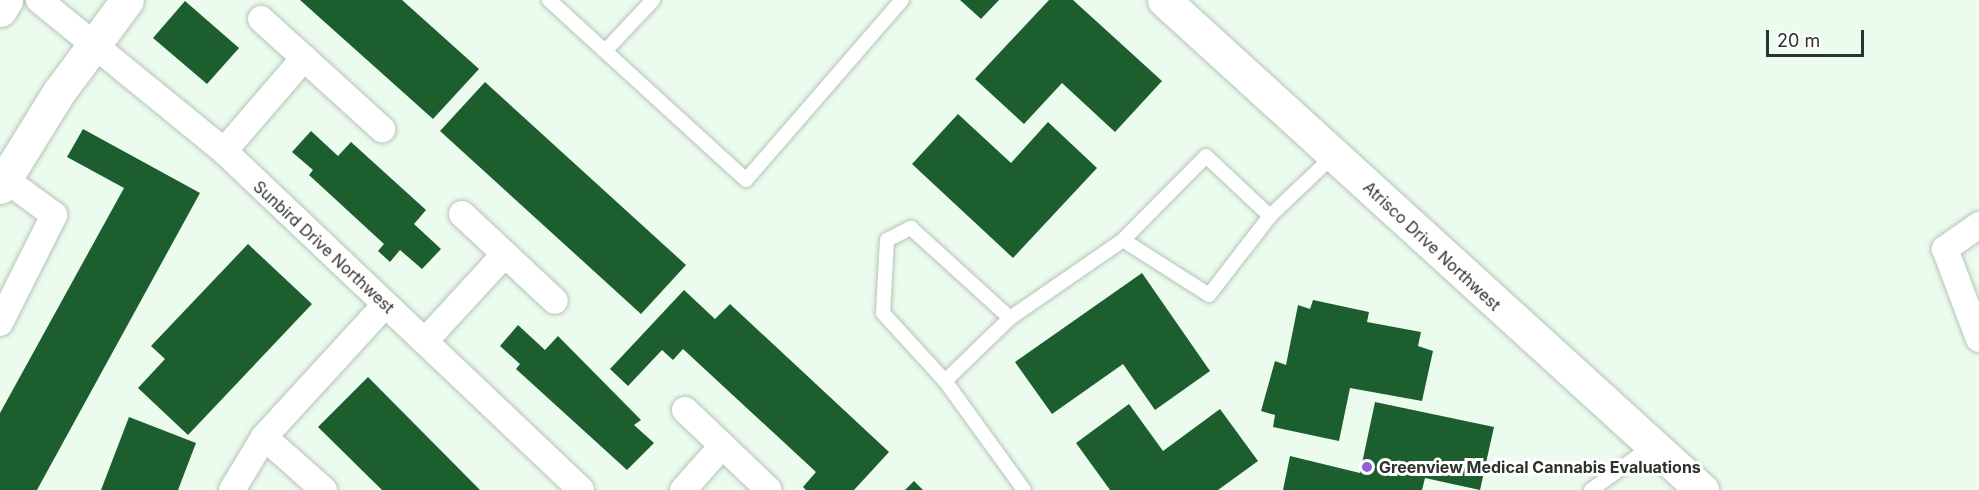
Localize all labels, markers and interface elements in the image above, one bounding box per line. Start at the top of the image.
scale bar [1769,18,1866,56]
text: 20 m [1777,30,1820,51]
street label: Sunbird Drive Northwest [250,177,398,317]
street label: Atrisco Drive Northwest [1359,177,1505,315]
place label: Greenview Medical Cannabis Evaluations [1379,457,1701,477]
marker: Greenview Medical Cannabis Evaluations [1360,460,1374,474]

